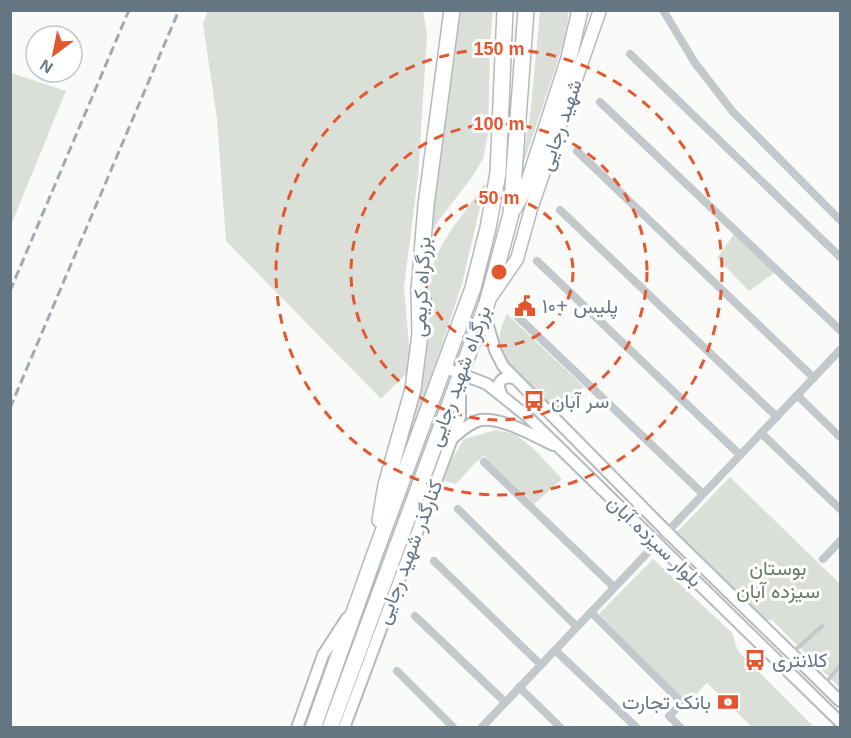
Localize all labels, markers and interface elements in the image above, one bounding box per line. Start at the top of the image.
north arrow [24,24,84,84]
text: 150 m [473,39,525,59]
text: N [37,56,56,77]
street label: شهید رجایی [534,76,588,174]
text: 100 m [473,114,525,134]
text: 50 m [478,188,520,208]
street label: بزرگراه کریمی [407,236,437,338]
centre of rings [489,262,509,282]
public building icon: پلیس +۱۰ [513,294,537,318]
place label: پلیس +۱۰ [542,295,618,320]
street label: بزرگراه شهید رجایی [423,303,497,450]
bus stop icon: سر آبان [522,389,546,413]
place label: سر آبان [551,390,609,414]
street label: کنارگذر شهید رجایی [371,477,449,628]
street label: بلوار سیزده آبان [602,491,706,593]
park label: بوستان سیزده آبان [736,557,820,604]
bus stop icon: کلانتری [743,648,767,672]
place label: کلانتری [772,649,828,673]
bank icon: بانک تجارت [716,690,740,714]
place label: بانک تجارت [622,691,711,715]

